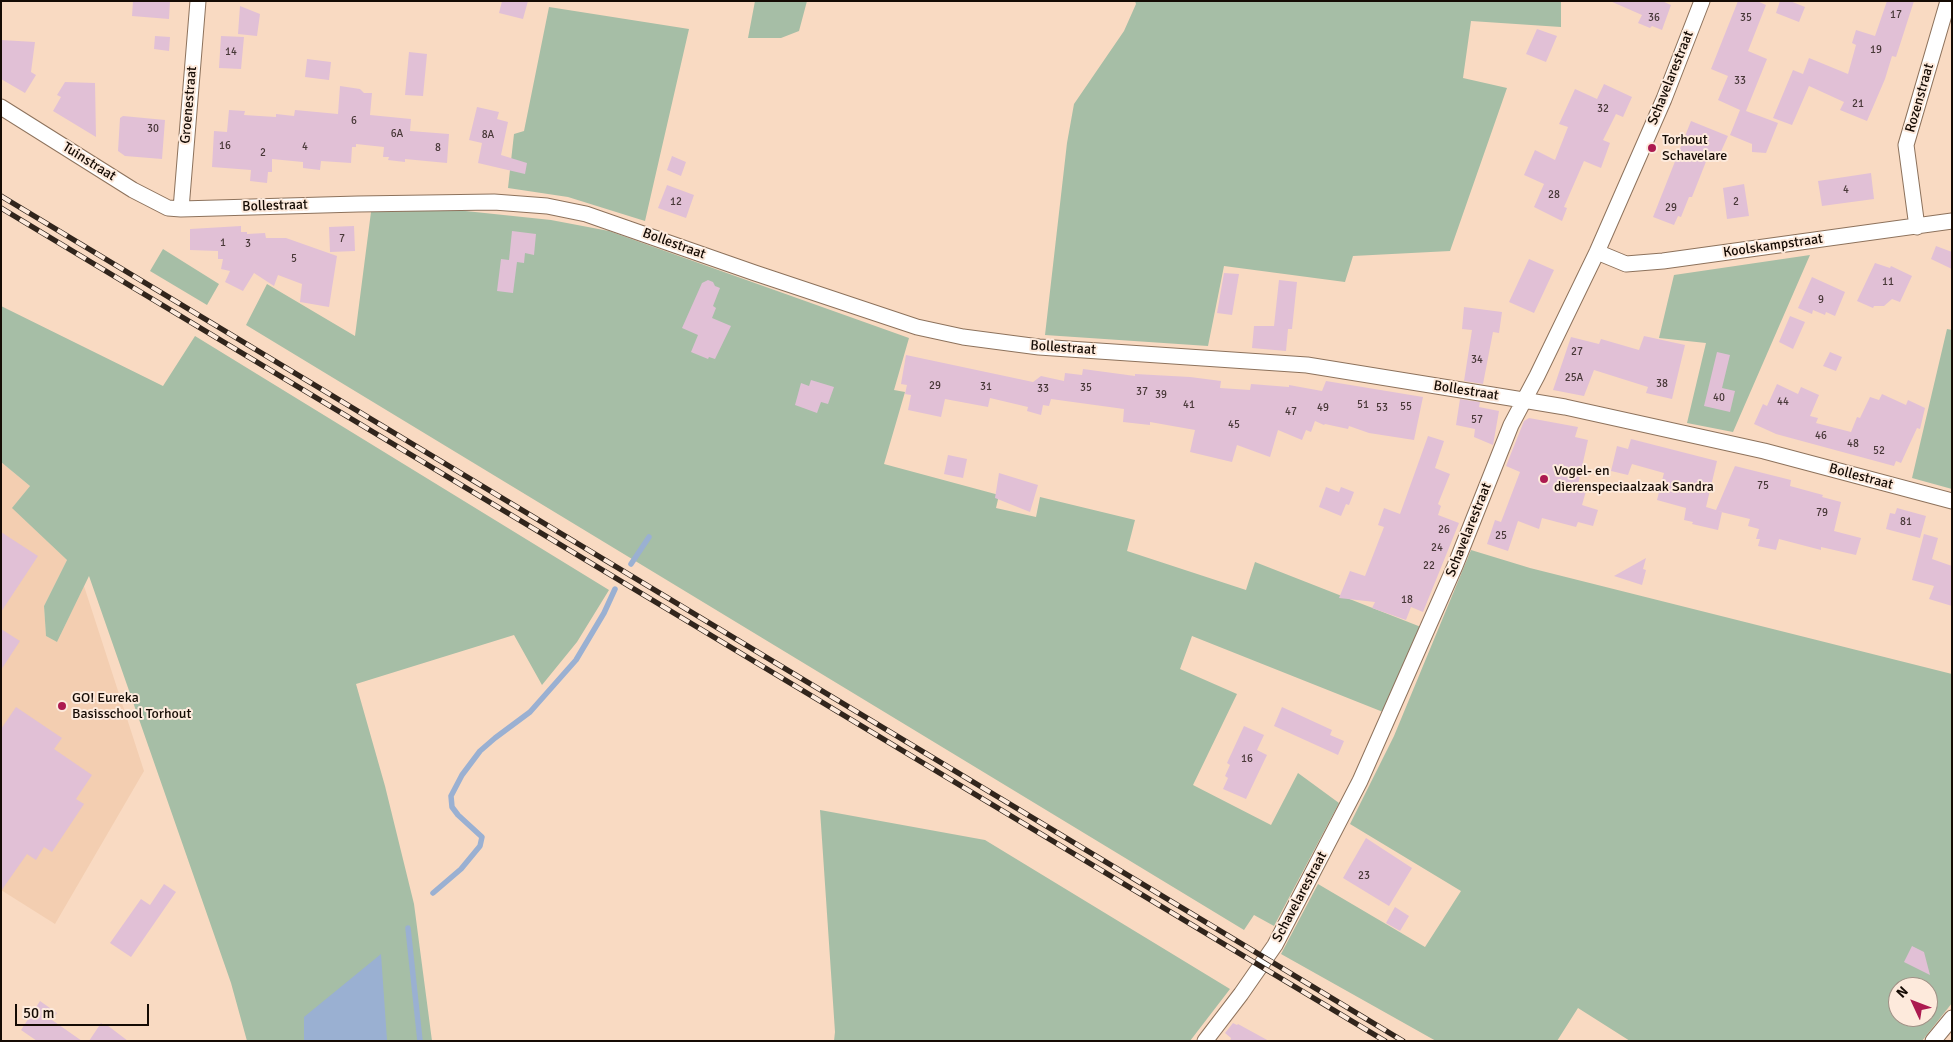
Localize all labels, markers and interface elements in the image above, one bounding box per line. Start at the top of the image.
house number: 17 [1890,8,1902,22]
house number: 36 [1648,11,1660,25]
house number: 35 [1740,11,1752,25]
street label: Schavelarestraat [1644,28,1698,128]
house number: 19 [1870,43,1882,57]
house number: 14 [225,45,237,59]
street label: Rozenstraat [1902,62,1938,134]
street label: Groenestraat [177,65,201,145]
house number: 33 [1734,74,1746,88]
house number: 21 [1852,97,1864,111]
house number: 32 [1597,102,1609,116]
house number: 6 [351,114,357,128]
house number: 30 [147,122,159,136]
house number: 6A [391,127,403,141]
house number: 8A [482,128,494,142]
place label: Torhout Schavelare [1662,132,1727,164]
street label: Tuinstraat [59,139,119,185]
house number: 16 [219,139,231,153]
house number: 4 [302,140,308,154]
house number: 8 [435,141,441,155]
marker: Torhout Schavelare [1646,142,1658,154]
house number: 2 [260,146,266,160]
house number: 4 [1843,183,1849,197]
house number: 28 [1548,188,1560,202]
house number: 12 [670,195,682,209]
house number: 2 [1733,195,1739,209]
street label: Bollestraat [242,196,308,216]
house number: 29 [1665,201,1677,215]
street label: Bollestraat [640,225,708,263]
street label: Koolskampstraat [1722,231,1824,261]
house number: 7 [339,232,345,246]
house number: 1 [220,236,226,250]
house number: 3 [245,237,251,251]
house number: 5 [291,252,297,266]
house number: 11 [1882,275,1894,289]
house number: 9 [1818,293,1824,307]
street label: Bollestraat [1030,337,1096,359]
house number: 27 [1571,345,1583,359]
house number: 34 [1471,353,1483,367]
house number: 25A [1565,371,1583,385]
house number: 38 [1656,377,1668,391]
street label: Bollestraat [1432,378,1500,404]
house number: 29 [929,379,941,393]
house number: 31 [980,380,992,394]
house number: 35 [1080,381,1092,395]
house number: 33 [1037,382,1049,396]
house number: 37 [1136,385,1148,399]
house number: 39 [1155,388,1167,402]
house number: 40 [1713,391,1725,405]
house number: 44 [1777,395,1789,409]
house number: 41 [1183,398,1195,412]
house number: 51 [1357,398,1369,412]
house number: 55 [1400,400,1412,414]
house number: 49 [1317,401,1329,415]
house number: 53 [1376,401,1388,415]
house number: 47 [1285,405,1297,419]
house number: 57 [1471,413,1483,427]
house number: 45 [1228,418,1240,432]
house number: 46 [1815,429,1827,443]
house number: 48 [1847,437,1859,451]
house number: 52 [1873,444,1885,458]
street label: Bollestraat [1827,460,1895,494]
place label: Vogel- en dierenspeciaalzaak Sandra [1554,463,1714,496]
marker: Vogel- en dierenspeciaalzaak Sandra [1538,473,1550,485]
house number: 75 [1757,479,1769,493]
street label: Schavelarestraat [1442,480,1496,580]
house number: 79 [1816,506,1828,520]
house number: 81 [1900,515,1912,529]
house number: 26 [1438,523,1450,537]
house number: 25 [1495,529,1507,543]
house number: 24 [1431,541,1443,555]
house number: 22 [1423,559,1435,573]
house number: 18 [1401,593,1413,607]
place label: GO! Eureka Basisschool Torhout [72,690,191,722]
marker: GO! Eureka Basisschool Torhout [56,700,68,712]
house number: 16 [1241,752,1253,766]
street label: Schavelarestraat [1269,849,1331,945]
house number: 23 [1358,869,1370,883]
north arrow [1888,977,1938,1027]
text: N [1893,983,1912,1001]
scale bar [18,994,151,1026]
text: 50 m [23,1004,54,1022]

